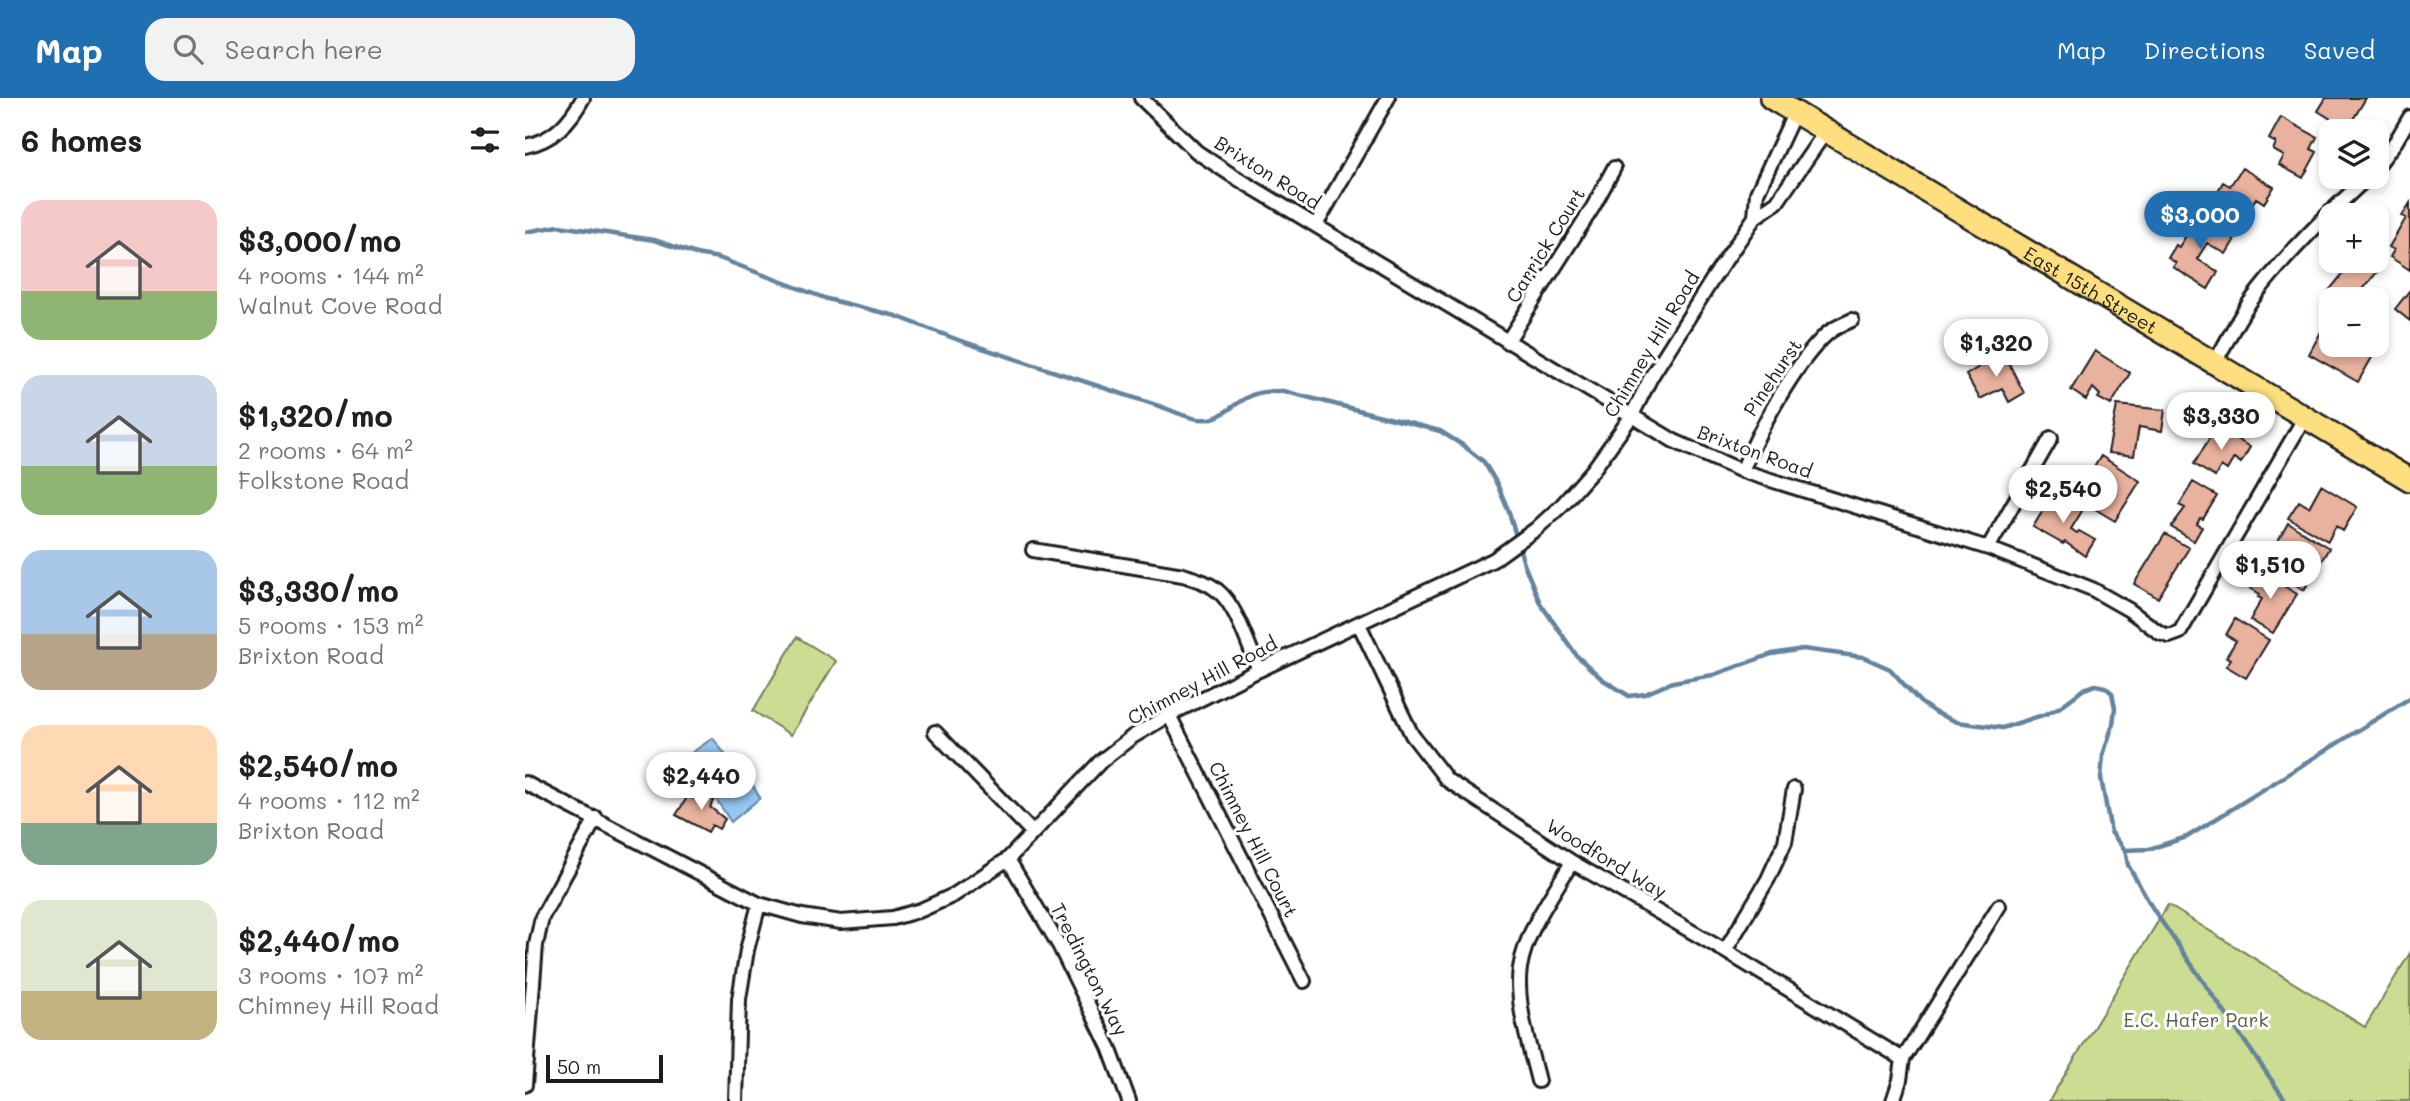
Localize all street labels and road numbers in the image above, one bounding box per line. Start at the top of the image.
street label: Brixton Road [1210,130,1326,214]
street label: Carrick Court [1500,183,1590,307]
street label: East 15th Street [2020,240,2163,339]
street label: Chimney Hill Road [1598,266,1704,422]
street label: Pinehurst [1737,334,1807,420]
street label: Brixton Road [1694,419,1816,483]
street label: Chimney Hill Road [1123,630,1281,730]
street label: Chimney Hill Court [1204,757,1304,921]
street label: Woodford Way [1542,812,1672,904]
street label: Tredington Way [1046,898,1134,1040]

